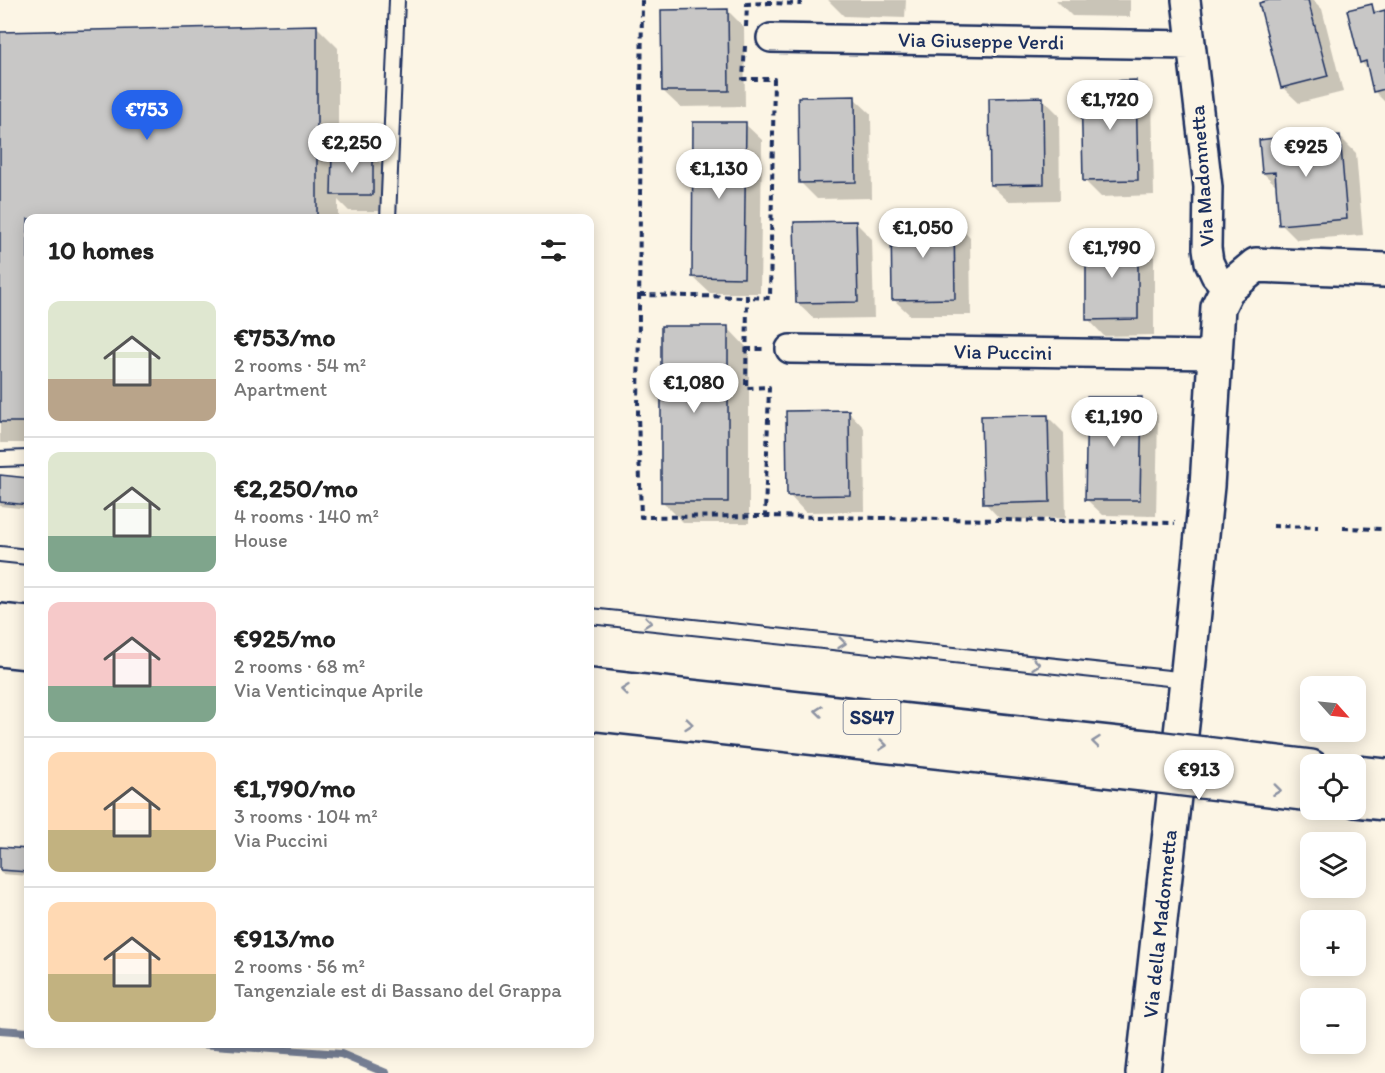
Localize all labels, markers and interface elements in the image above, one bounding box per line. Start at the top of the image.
street label: Via Giuseppe Verdi [898,27,1064,54]
pin: €1,720 [1061,80,1159,131]
text: €1,720 [1081,87,1139,111]
pin: €753 [111,90,183,141]
text: €753 [126,97,168,121]
street label: Via Madonnetta [1184,104,1219,248]
pin: €2,250 [303,123,401,174]
pin: €925 [1270,127,1342,178]
text: €2,250 [322,130,382,154]
text: €925 [1285,134,1327,158]
pin: €1,130 [670,149,768,200]
text: €1,130 [690,156,748,180]
pin: €1,050 [874,208,972,259]
text: €1,050 [893,215,953,239]
pin: €1,790 [1063,228,1161,279]
text: 10 homes [48,234,154,266]
icon: filters [537,234,570,267]
text: €1,790 [1083,235,1141,259]
text: €753/mo [234,321,336,353]
icon: home [96,325,168,397]
street label: Via Puccini [954,338,1052,365]
text: 2 rooms · 54 m² [234,353,366,377]
pin: €1,080 [645,363,743,414]
text: €1,080 [663,370,725,394]
text: Apartment [234,377,327,401]
pin: €1,190 [1065,397,1163,448]
text: €1,190 [1085,404,1143,428]
text: €2,250/mo [234,472,358,504]
icon: home [96,476,168,548]
text: 4 rooms · 140 m² [234,504,379,528]
text: House [234,528,288,552]
one-way arrow [643,616,652,628]
text: €925/mo [234,622,336,654]
icon: home [96,626,168,698]
one-way arrow [837,636,846,649]
text: 2 rooms · 68 m² [234,654,365,678]
one-way arrow [1031,657,1040,669]
north arrow [1300,676,1366,742]
map controls [1300,676,1366,1054]
text: Via Venticinque Aprile [234,678,423,702]
one-way arrow [621,684,630,697]
road number: SS47 [844,700,900,734]
one-way arrow [815,705,824,718]
one-way arrow [685,717,694,730]
one-way arrow [1092,736,1101,748]
one-way arrow [879,738,888,751]
pin: €913 [1163,750,1235,801]
button: locate [1300,754,1366,820]
text: €913 [1178,757,1220,781]
text: €1,790/mo [234,772,356,804]
icon: home [96,776,168,848]
one-way arrow [1272,783,1281,796]
text: 3 rooms · 104 m² [234,804,378,828]
text: Via Puccini [234,828,328,852]
street label: Via della Madonnetta [1137,828,1182,1020]
button: layers [1300,832,1366,898]
button: + [1300,910,1366,976]
text: €913/mo [234,922,335,954]
icon: home [96,926,168,998]
text: 2 rooms · 56 m² [234,954,365,978]
text: Tangenziale est di Bassano del Grappa [234,978,562,1002]
button: − [1300,988,1366,1054]

